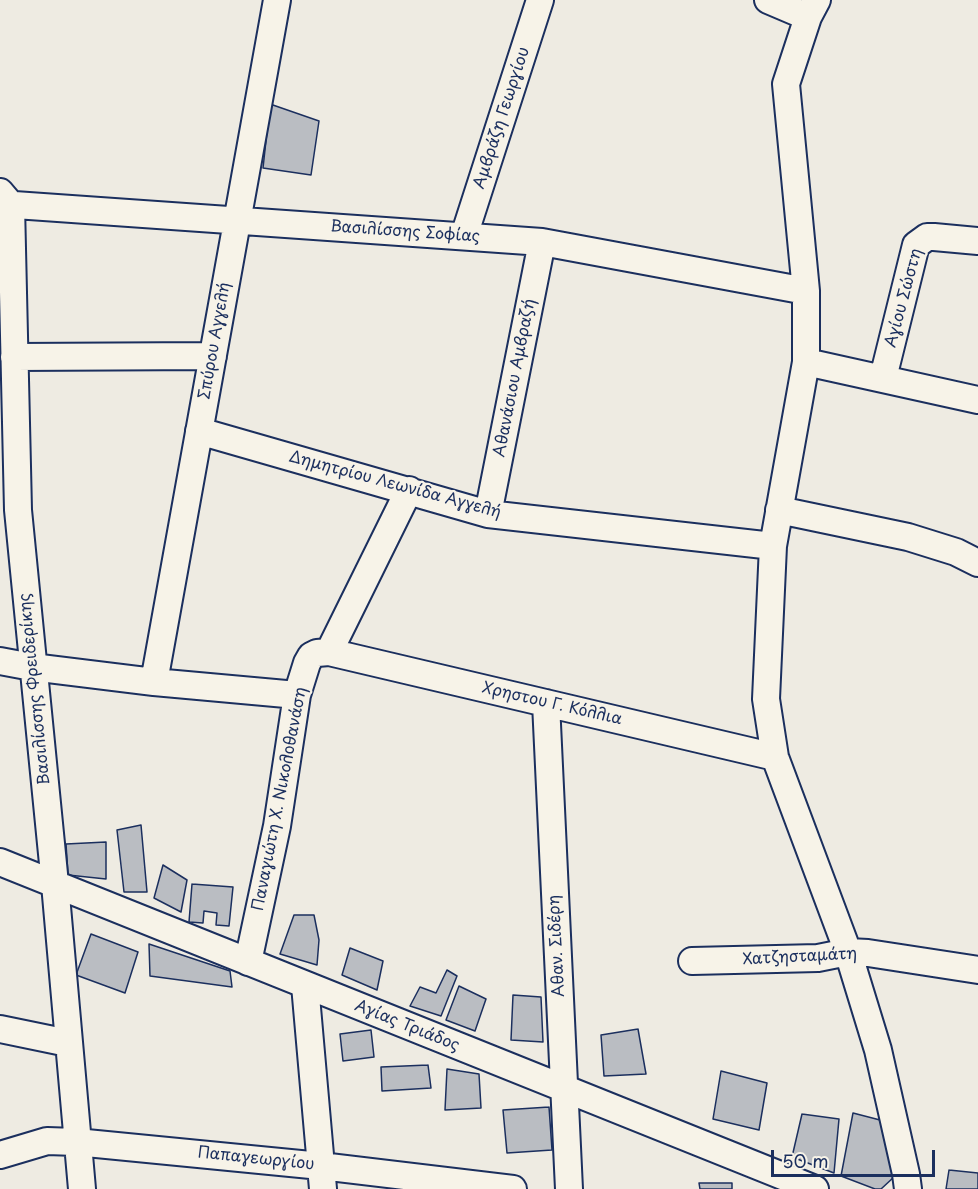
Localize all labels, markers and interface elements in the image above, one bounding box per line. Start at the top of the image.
street label: Αμβράζη Γεωργίου [470,45,534,191]
street label: Βασιλίσσης Σοφίας [330,217,480,247]
street label: Αγίου Σώστη [882,247,926,349]
street label: Σπύρου Αγγελή [195,281,235,401]
street label: Αθανάσιου Αμβραζή [490,297,540,459]
street label: Δημητρίου Λεωνίδα Αγγελή [287,447,503,523]
street label: Βασιλίσσης Φρειδερίκης [15,592,55,786]
street label: Χρηστου Γ. Κόλλια [480,679,624,729]
street label: Παναγιώτη Χ. Νικολοθανάση [249,685,311,913]
street label: Αθαν. Σιδέρη [545,895,569,997]
street label: Χατζησταμάτη [742,944,858,970]
street label: Αγίας Τριάδος [352,996,462,1056]
scale bar [774,1138,938,1176]
street label: Παπαγεωργίου [197,1143,315,1175]
text: 50 m [782,1147,829,1174]

